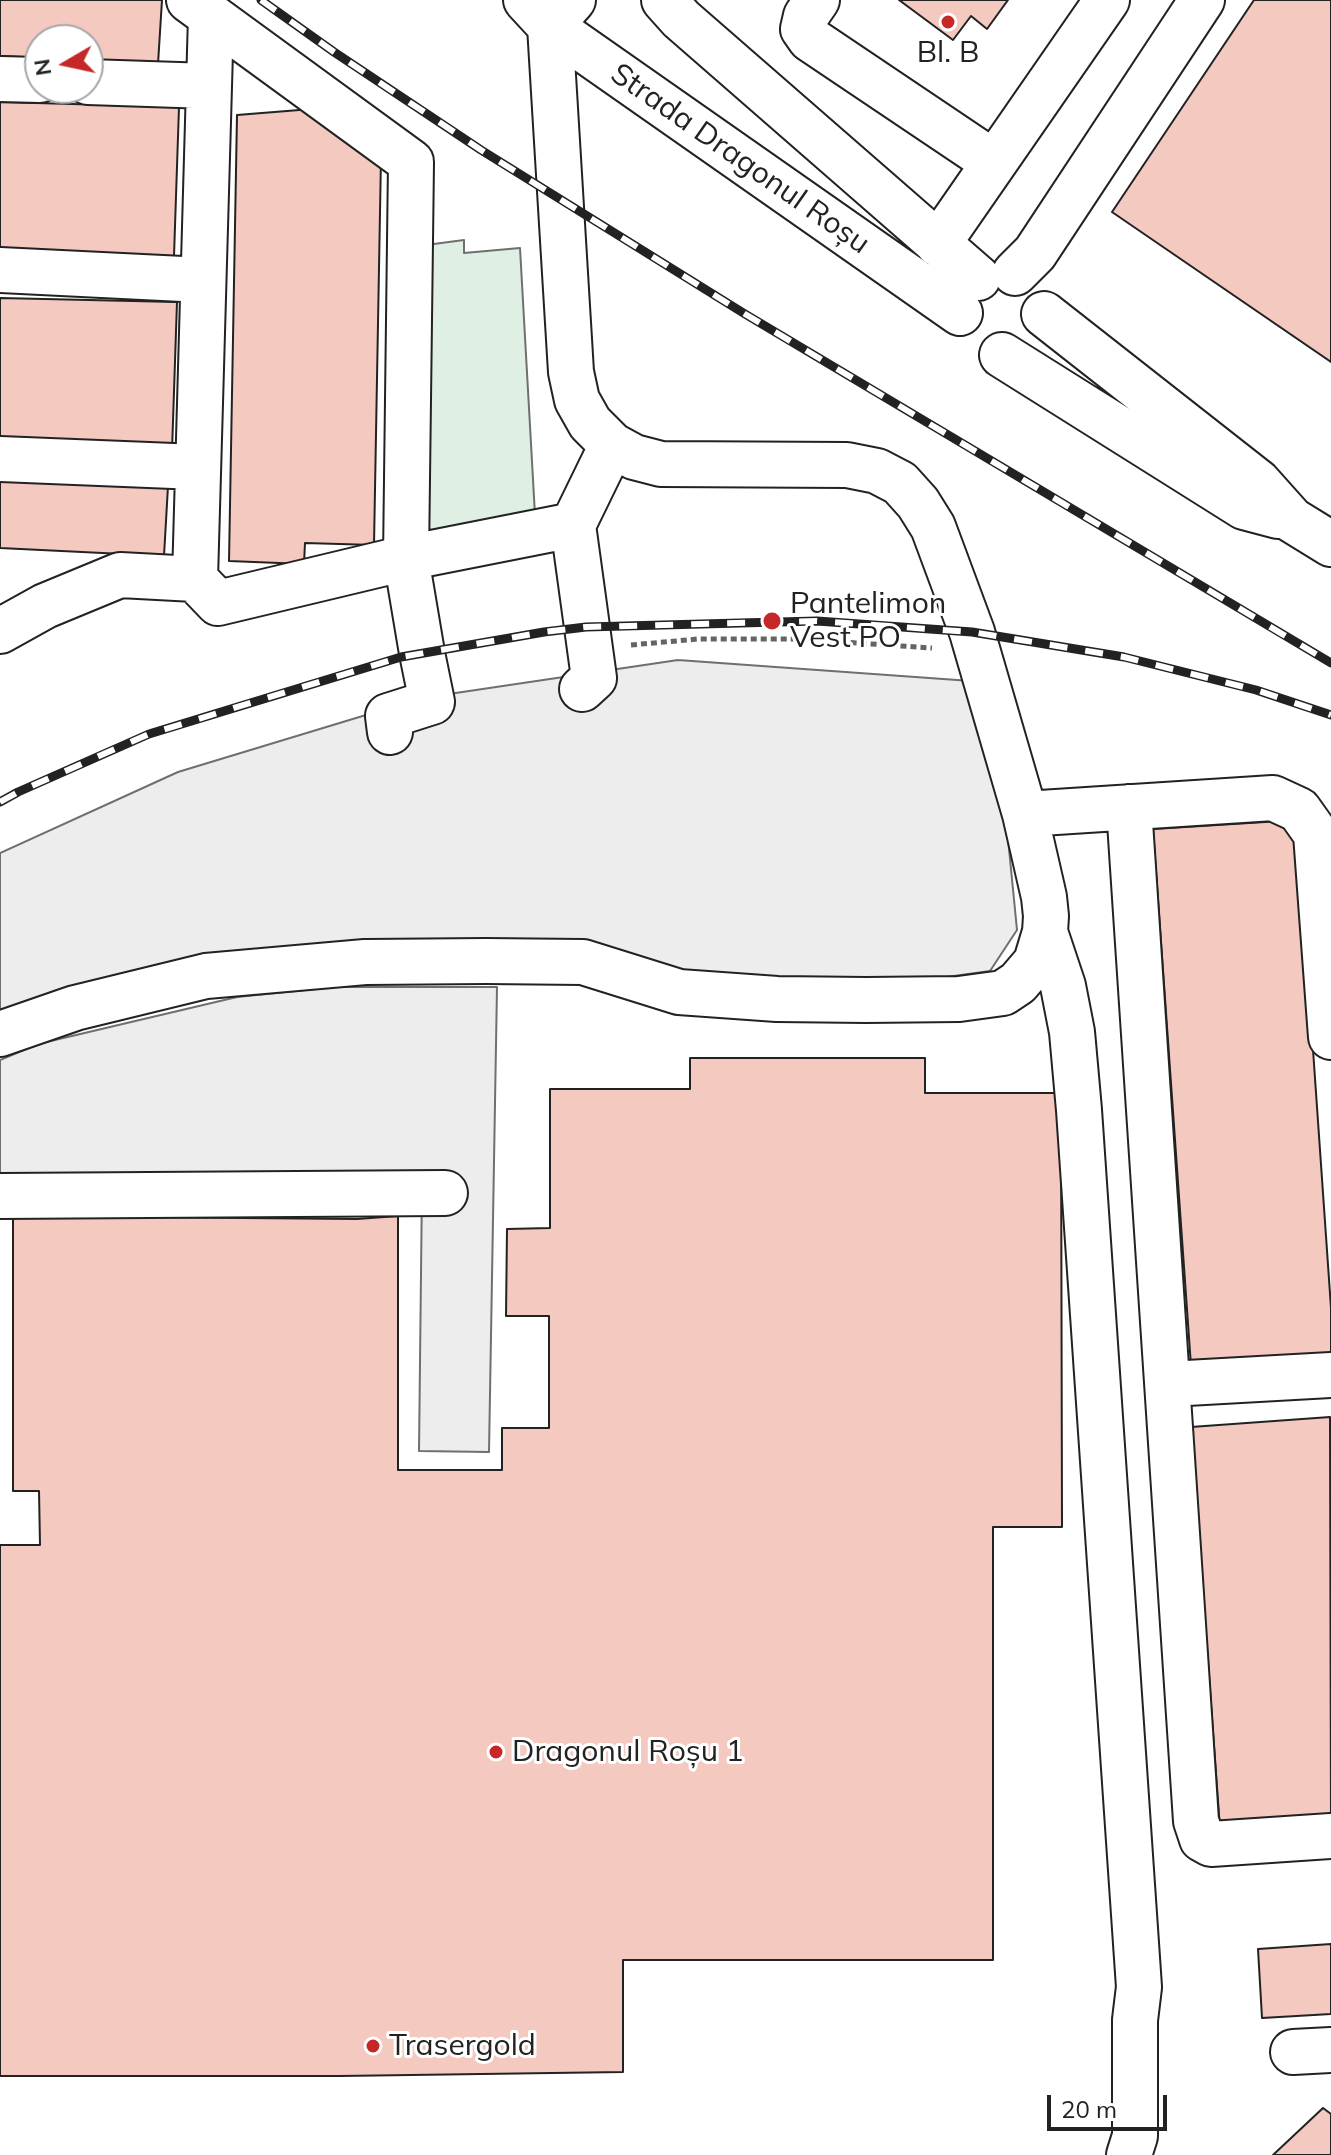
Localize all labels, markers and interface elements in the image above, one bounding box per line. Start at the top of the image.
marker: Bl. B [939,13,957,31]
north arrow [24,24,104,104]
place label: Bl. B [917,35,979,71]
street label: Strada Dragonul Roșu [604,56,876,262]
text: N [27,57,57,78]
place label: Pantelimon Vest PO [790,586,946,656]
marker: Pantelimon Vest PO [761,610,783,632]
place label: Dragonul Roșu 1 [512,1734,744,1770]
marker: Dragonul Roșu 1 [487,1743,505,1761]
place label: Trasergold [389,2028,536,2064]
marker: Trasergold [364,2037,382,2055]
scale bar [1051,2079,1171,2129]
text: 20 m [1061,2094,1117,2124]

